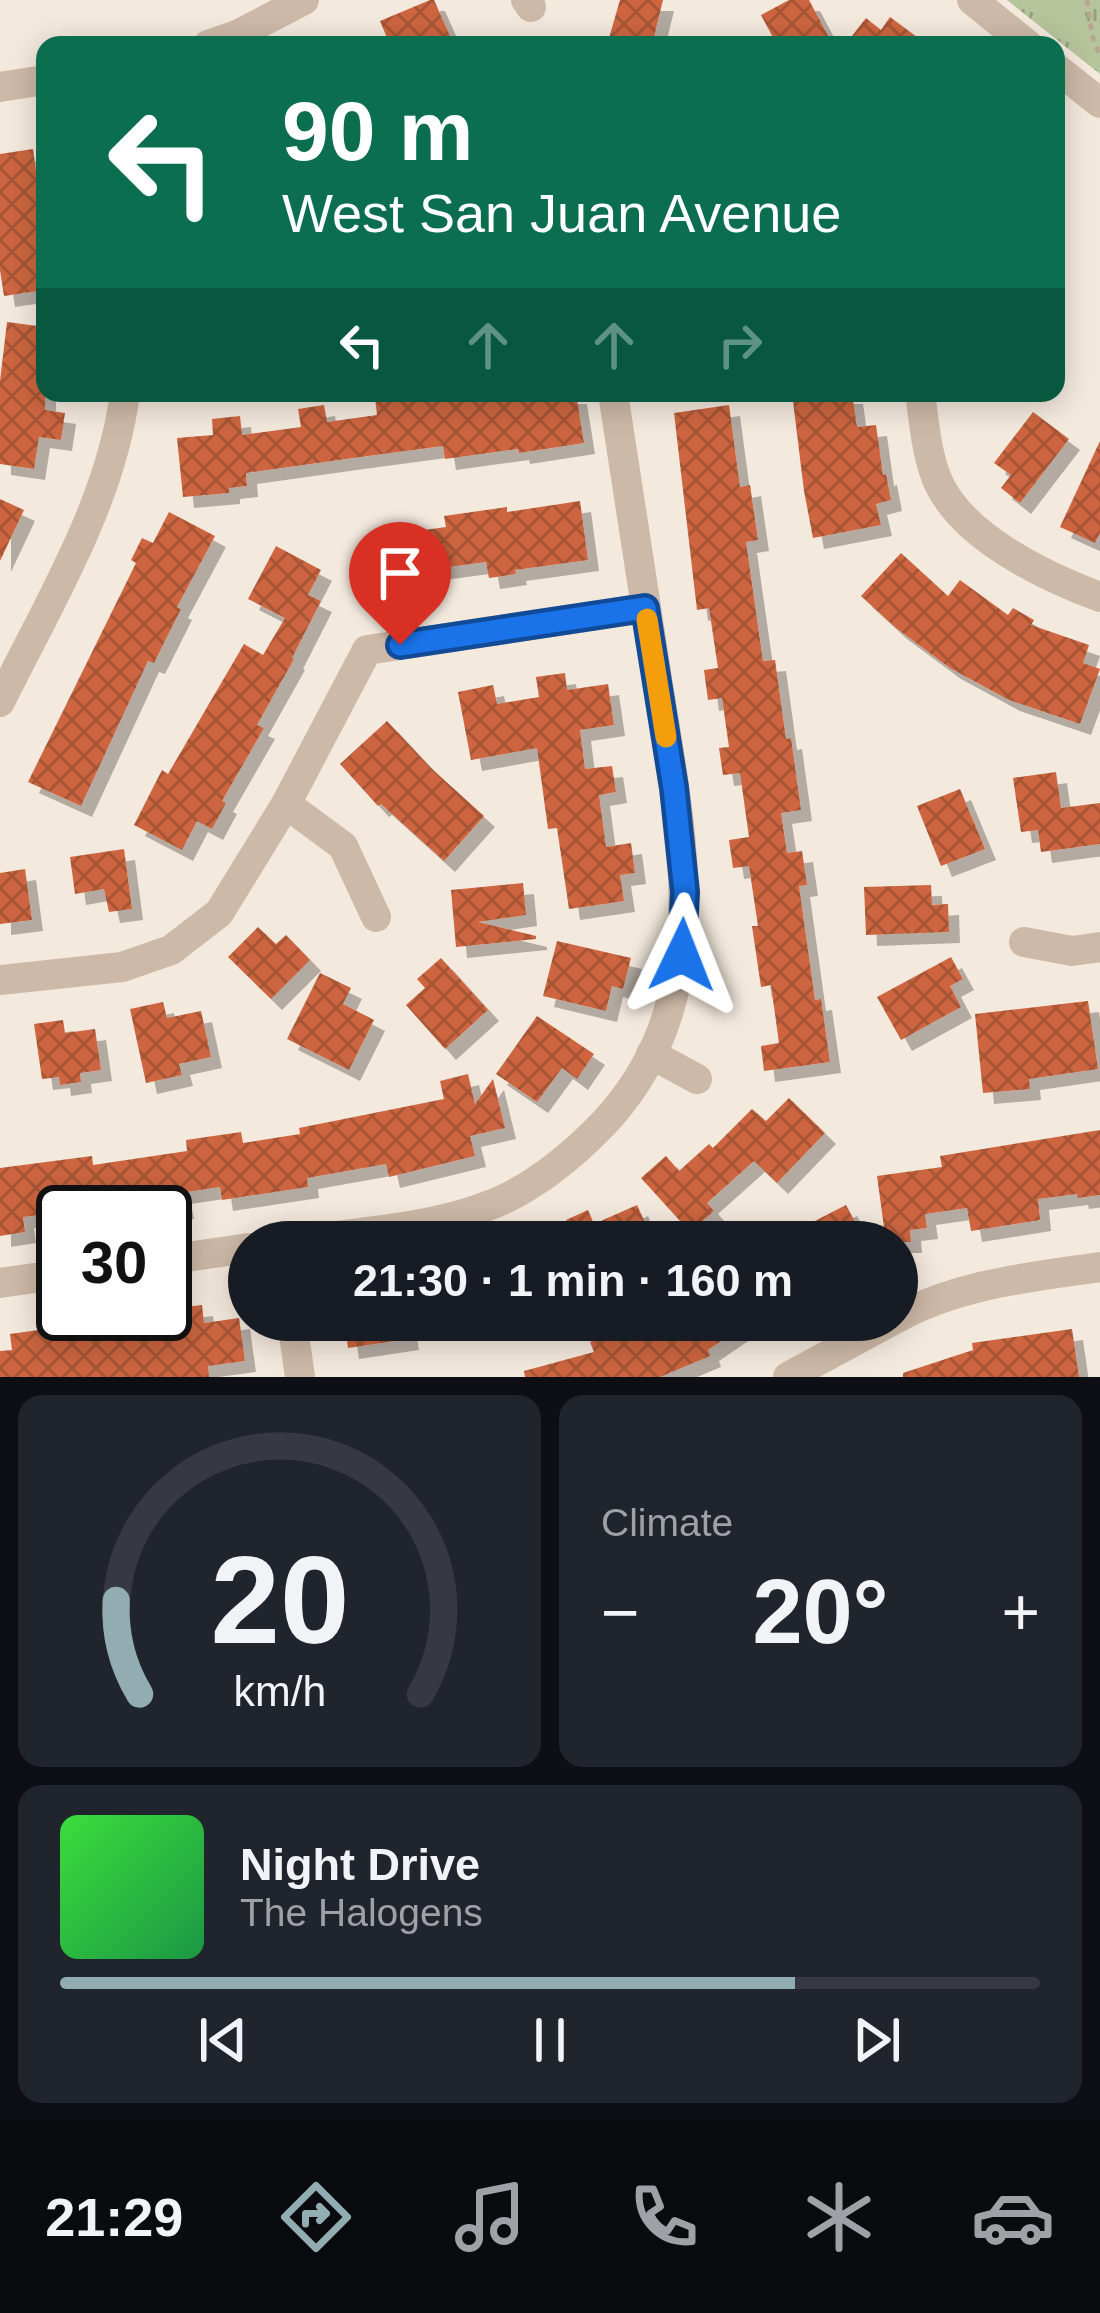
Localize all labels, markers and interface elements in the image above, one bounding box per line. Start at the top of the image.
icon: left [84,84,240,240]
text: 90 m [282,84,473,178]
text: West San Juan Avenue [282,183,841,243]
icon: left [329,312,395,378]
icon: ahead [455,312,521,378]
icon: ahead [581,312,647,378]
icon: right [707,312,773,378]
pin [349,522,451,645]
icon: arrive [367,540,433,606]
position arrow [619,892,745,1018]
speed limit sign: 30 [36,1185,192,1341]
text: 21:30 · 1 min · 160 m [353,1255,793,1306]
text: Climate [601,1501,733,1544]
text: 20 [210,1530,349,1669]
text: 20° [752,1562,889,1662]
text: − [601,1575,640,1649]
text: + [1001,1575,1040,1649]
text: km/h [233,1667,326,1715]
text: Night Drive [240,1839,480,1890]
text: The Halogens [240,1891,483,1934]
icon: previous [190,2007,256,2073]
icon: pause [517,2007,583,2073]
icon: next [844,2007,910,2073]
icon: directions [274,2175,358,2259]
icon: music [448,2175,532,2259]
icon: phone [622,2175,706,2259]
icon: climate [797,2175,881,2259]
icon: car [971,2175,1055,2259]
text: 21:29 [45,2187,183,2247]

